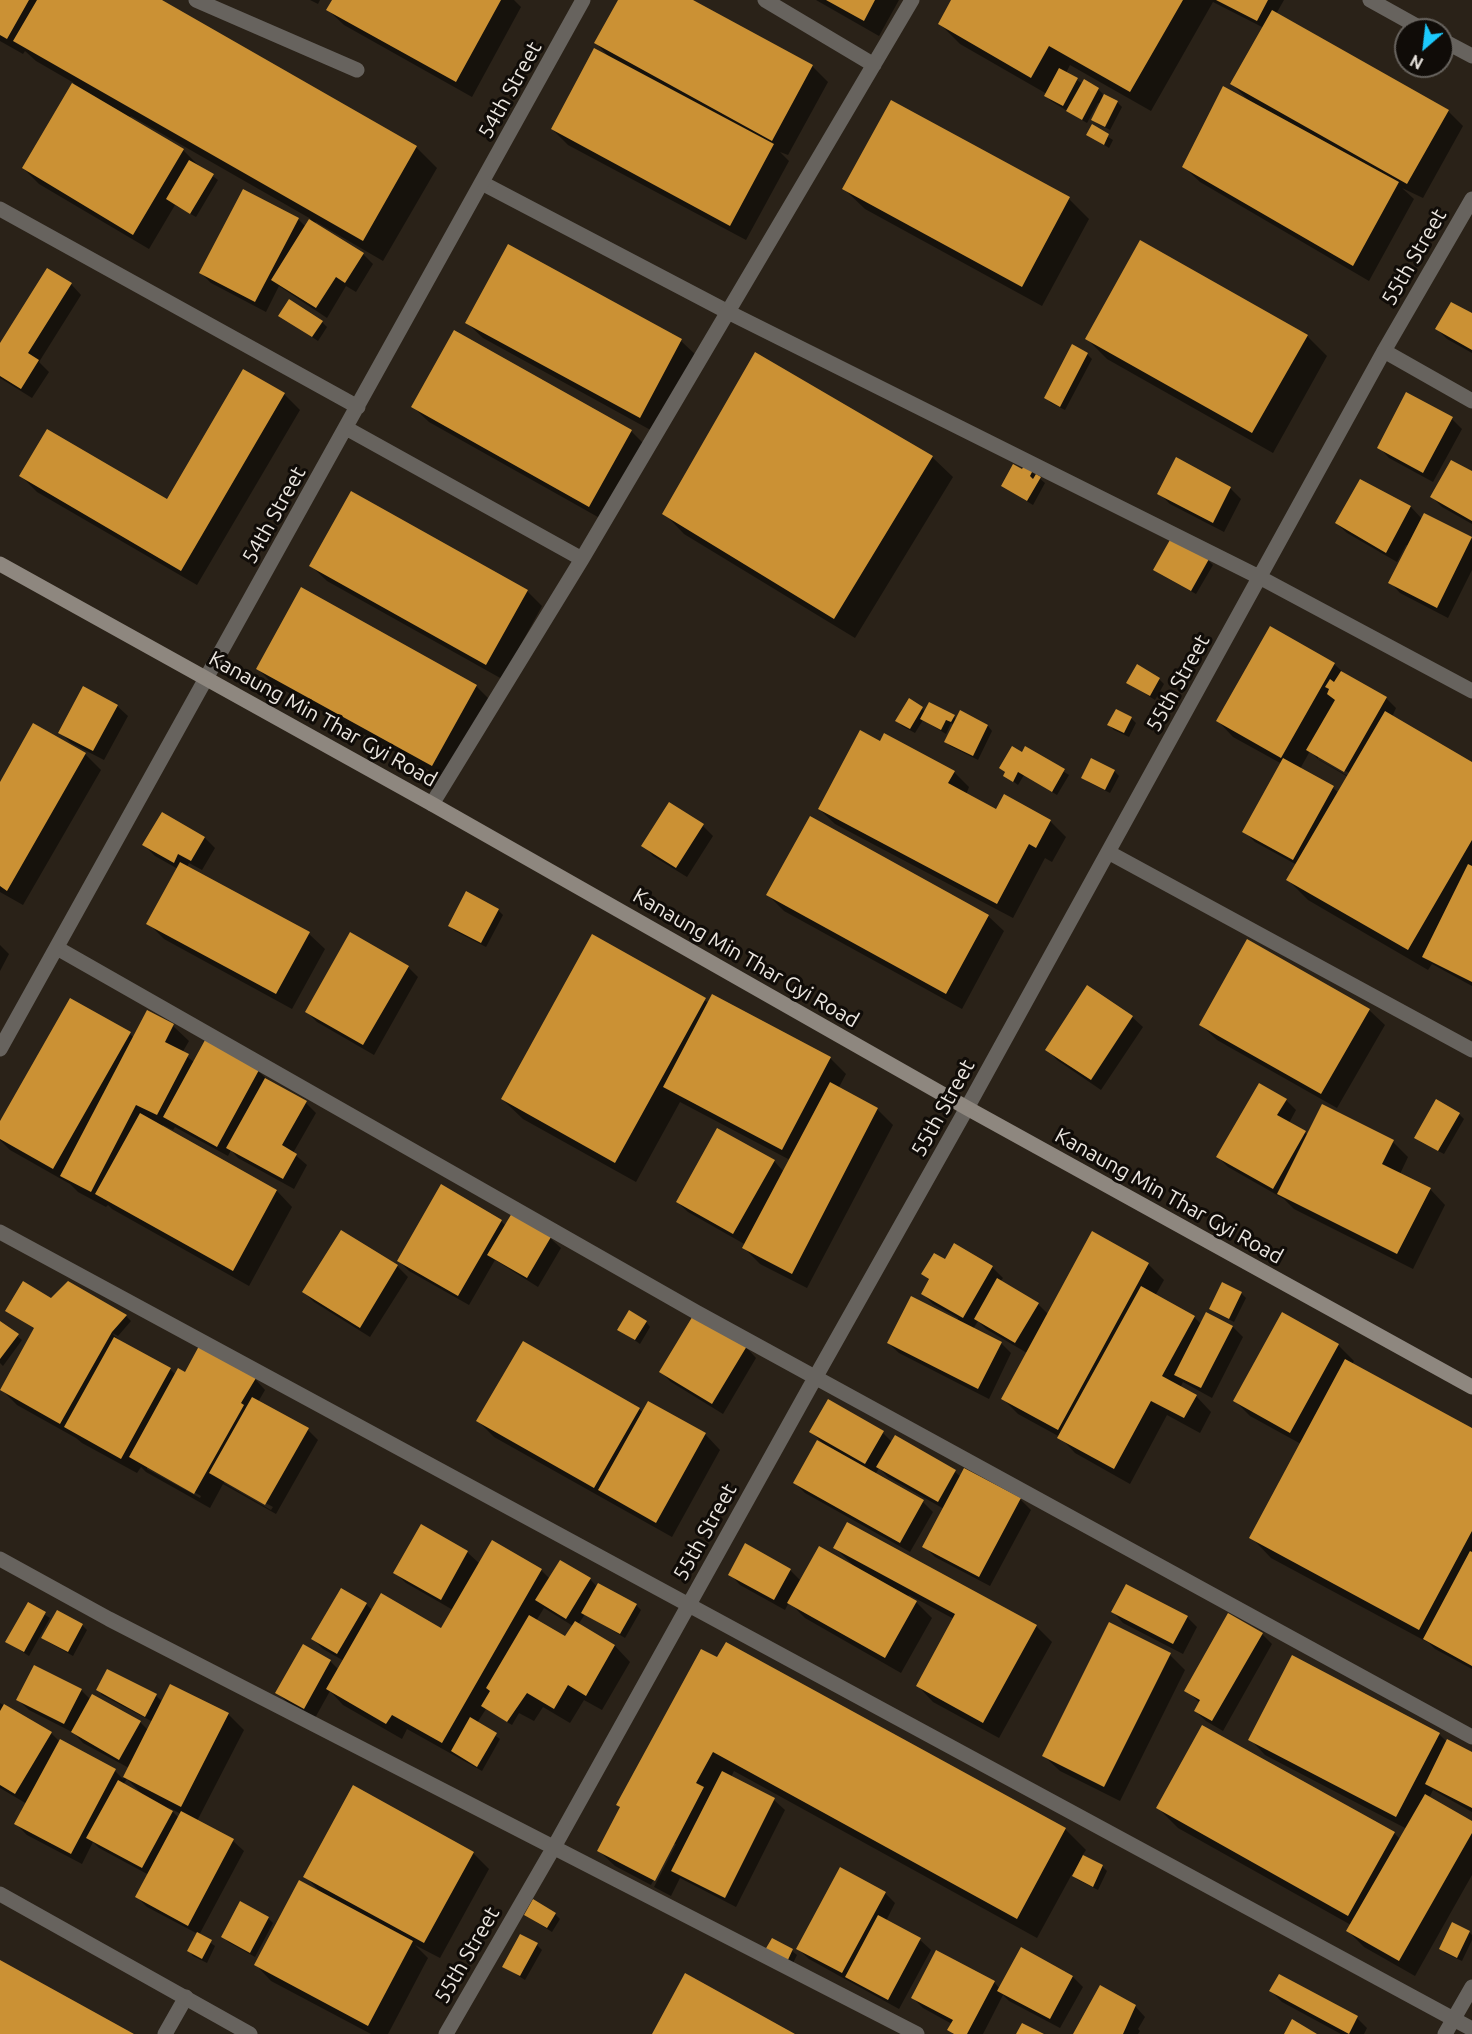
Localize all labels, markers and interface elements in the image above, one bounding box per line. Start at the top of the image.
north arrow [1394,18,1454,78]
street label: 54th Street [473,37,547,143]
text: N [1407,51,1426,73]
street label: 55th Street [1376,204,1452,310]
street label: 54th Street [237,462,311,568]
street label: 55th Street [1141,630,1215,736]
street label: Kanaung Min Thar Gyi Road [205,646,441,792]
street label: Kanaung Min Thar Gyi Road [628,883,864,1033]
street label: 55th Street [906,1055,980,1161]
street label: Kanaung Min Thar Gyi Road [1051,1123,1287,1269]
street label: 55th Street [668,1479,742,1585]
street label: 55th Street [429,1902,505,2008]

